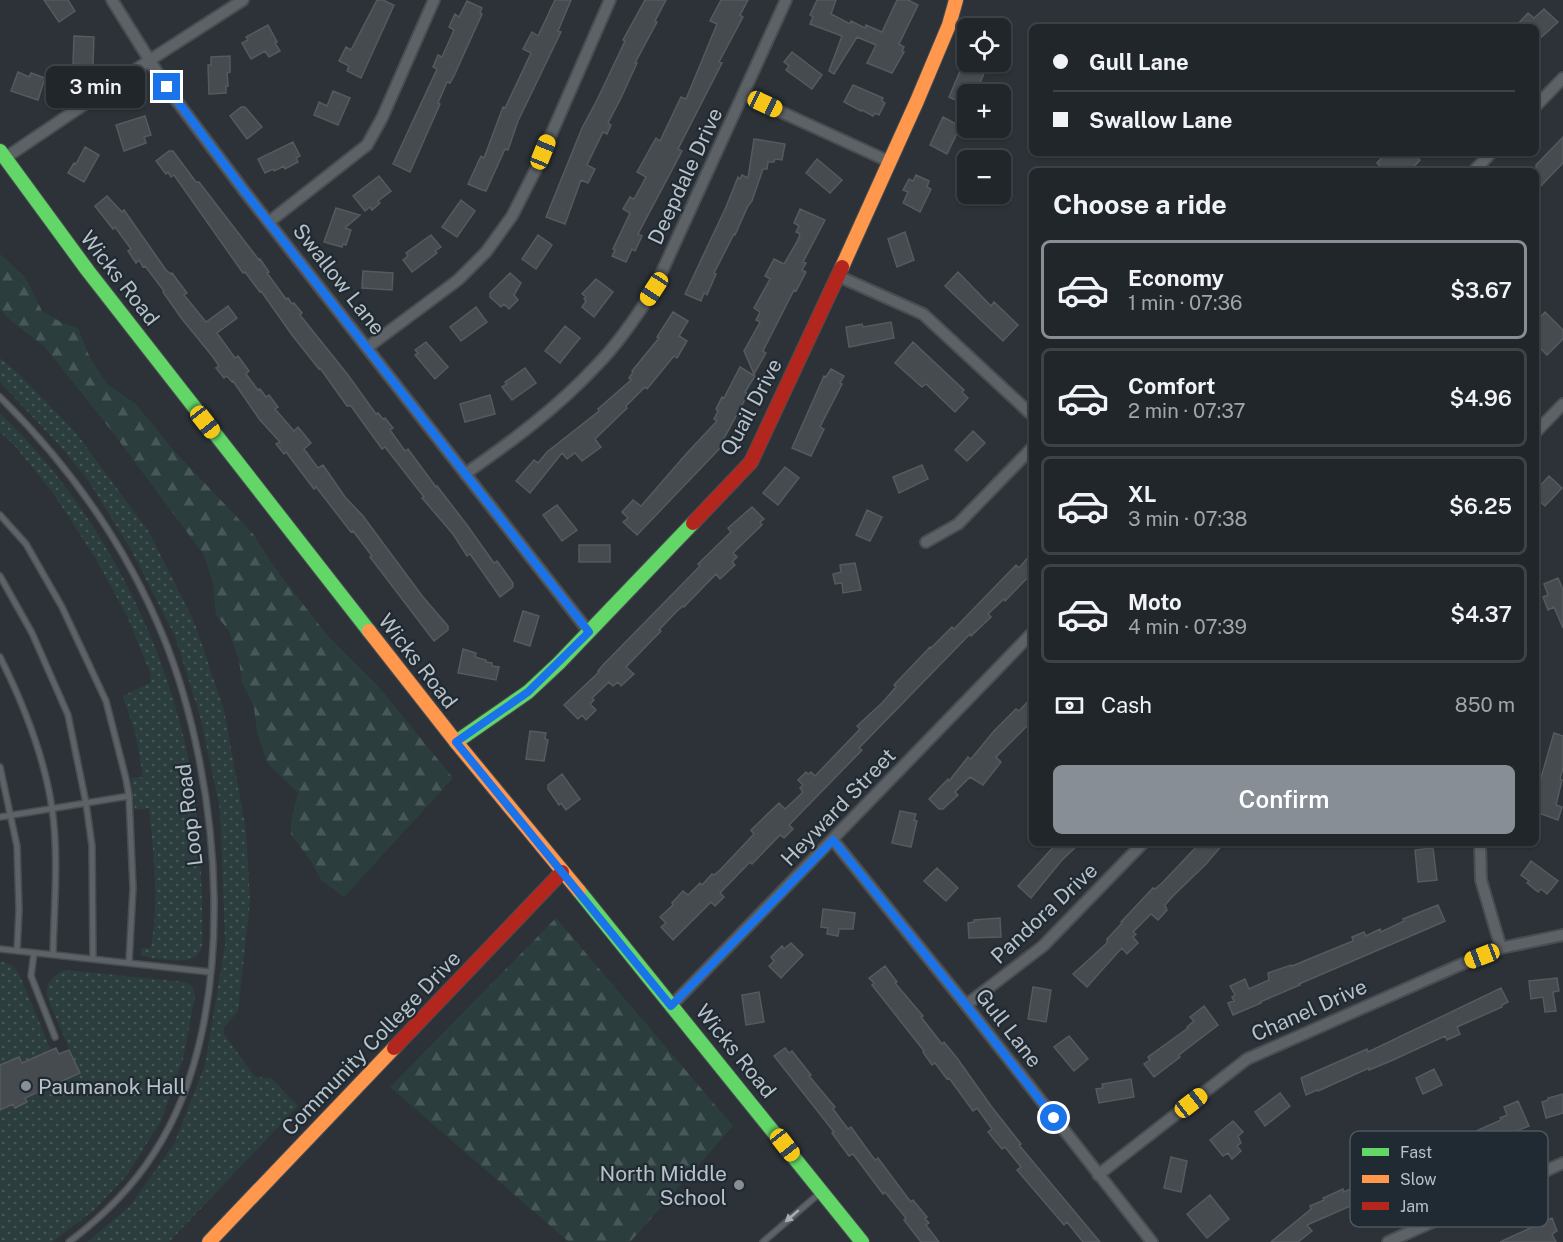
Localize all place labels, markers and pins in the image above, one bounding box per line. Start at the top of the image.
place label: Paumanok Hall [38,1074,186,1099]
marker: Paumanok Hall [19,1079,33,1093]
place label: North Middle School [599,1161,727,1210]
marker: North Middle School [732,1178,746,1192]

